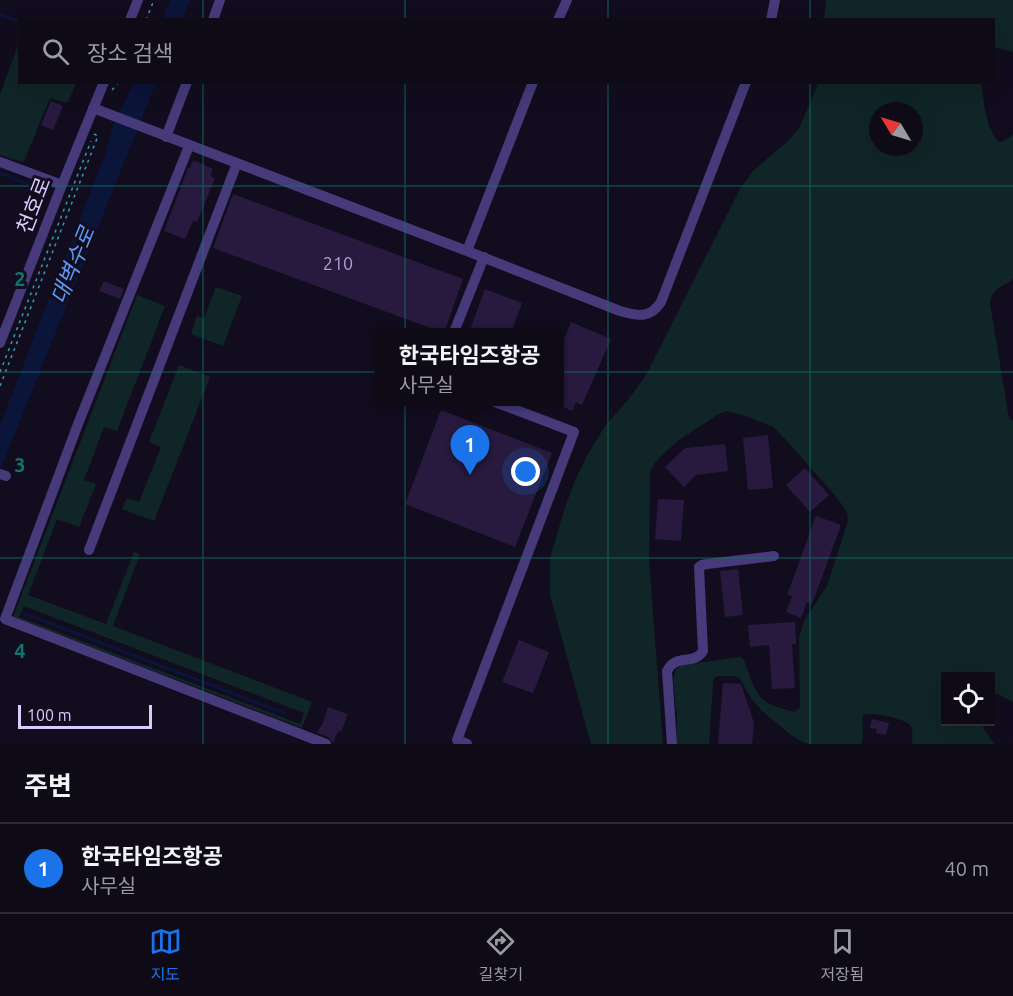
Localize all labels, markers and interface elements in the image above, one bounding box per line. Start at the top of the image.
search box [18,18,995,84]
icon: search [39,35,72,68]
text: 장소 검색 [87,40,173,65]
north arrow [869,102,923,156]
street label: 천호로 [11,174,55,236]
water label: 대벽수로 [45,221,99,307]
house number: 210 [323,253,353,273]
text: 2 [14,267,26,290]
popup [375,328,564,406]
text: 한국타임즈항공 [399,342,540,367]
text: 사무실 [399,373,454,396]
pin: 1 [450,426,490,475]
text: 3 [14,453,26,476]
your location [511,457,540,486]
text: 4 [14,639,26,662]
map controls [941,672,995,726]
button: locate [941,672,995,726]
scale bar [18,702,152,730]
text: 100 m [27,706,72,724]
text: 주변 [24,771,72,800]
text: 한국타임즈항공 [81,843,223,868]
text: 1 [38,857,49,880]
text: 40 m [945,857,989,880]
text: 사무실 [81,874,136,897]
tab: 지도 [149,925,182,985]
tab: 길찾기 [479,925,523,985]
tab: 저장됨 [820,925,864,985]

